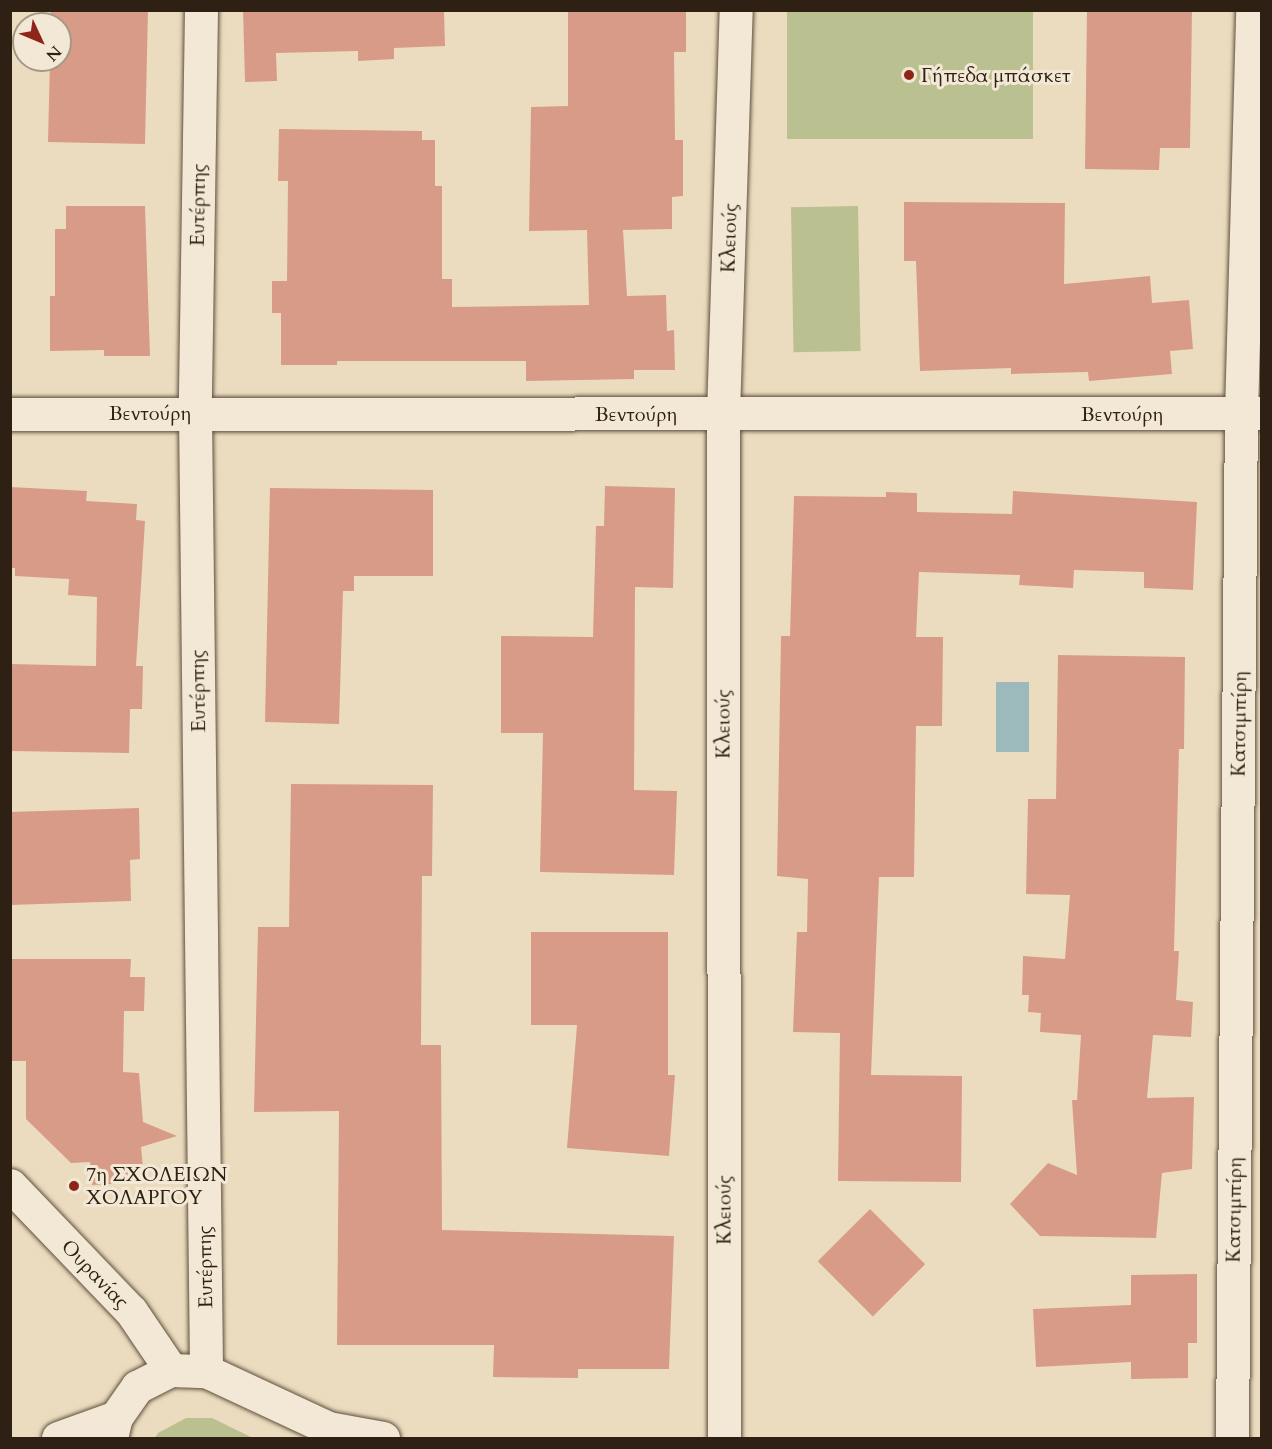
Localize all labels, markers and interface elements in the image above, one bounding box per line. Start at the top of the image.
north arrow [12,12,72,72]
text: N [41,40,66,66]
place label: Γήπεδα μπάσκετ [921,63,1070,87]
marker: Γήπεδα μπάσκετ [902,68,916,82]
street label: Ευτέρπης [185,163,211,247]
street label: Κλειούς [716,203,742,273]
street label: Βεντούρη [109,401,191,425]
street label: Βεντούρη [595,402,677,426]
street label: Βεντούρη [1081,402,1163,426]
street label: Ευτέρπης [185,649,211,733]
street label: Κατσιμπίρη [1226,671,1252,777]
street label: Κλειούς [711,689,735,759]
street label: Κατσιμπίρη [1221,1157,1247,1263]
place label: 7η ΣΧΟΛΕΙΩΝ ΧΟΛΑΡΓΟΥ [86,1162,227,1209]
street label: Κλειούς [712,1175,736,1245]
marker: 7η ΣΧΟΛΕΙΩΝ ΧΟΛΑΡΓΟΥ [67,1179,81,1193]
street label: Ευτέρπης [192,1225,218,1309]
street label: Ουρανίας [56,1235,134,1313]

